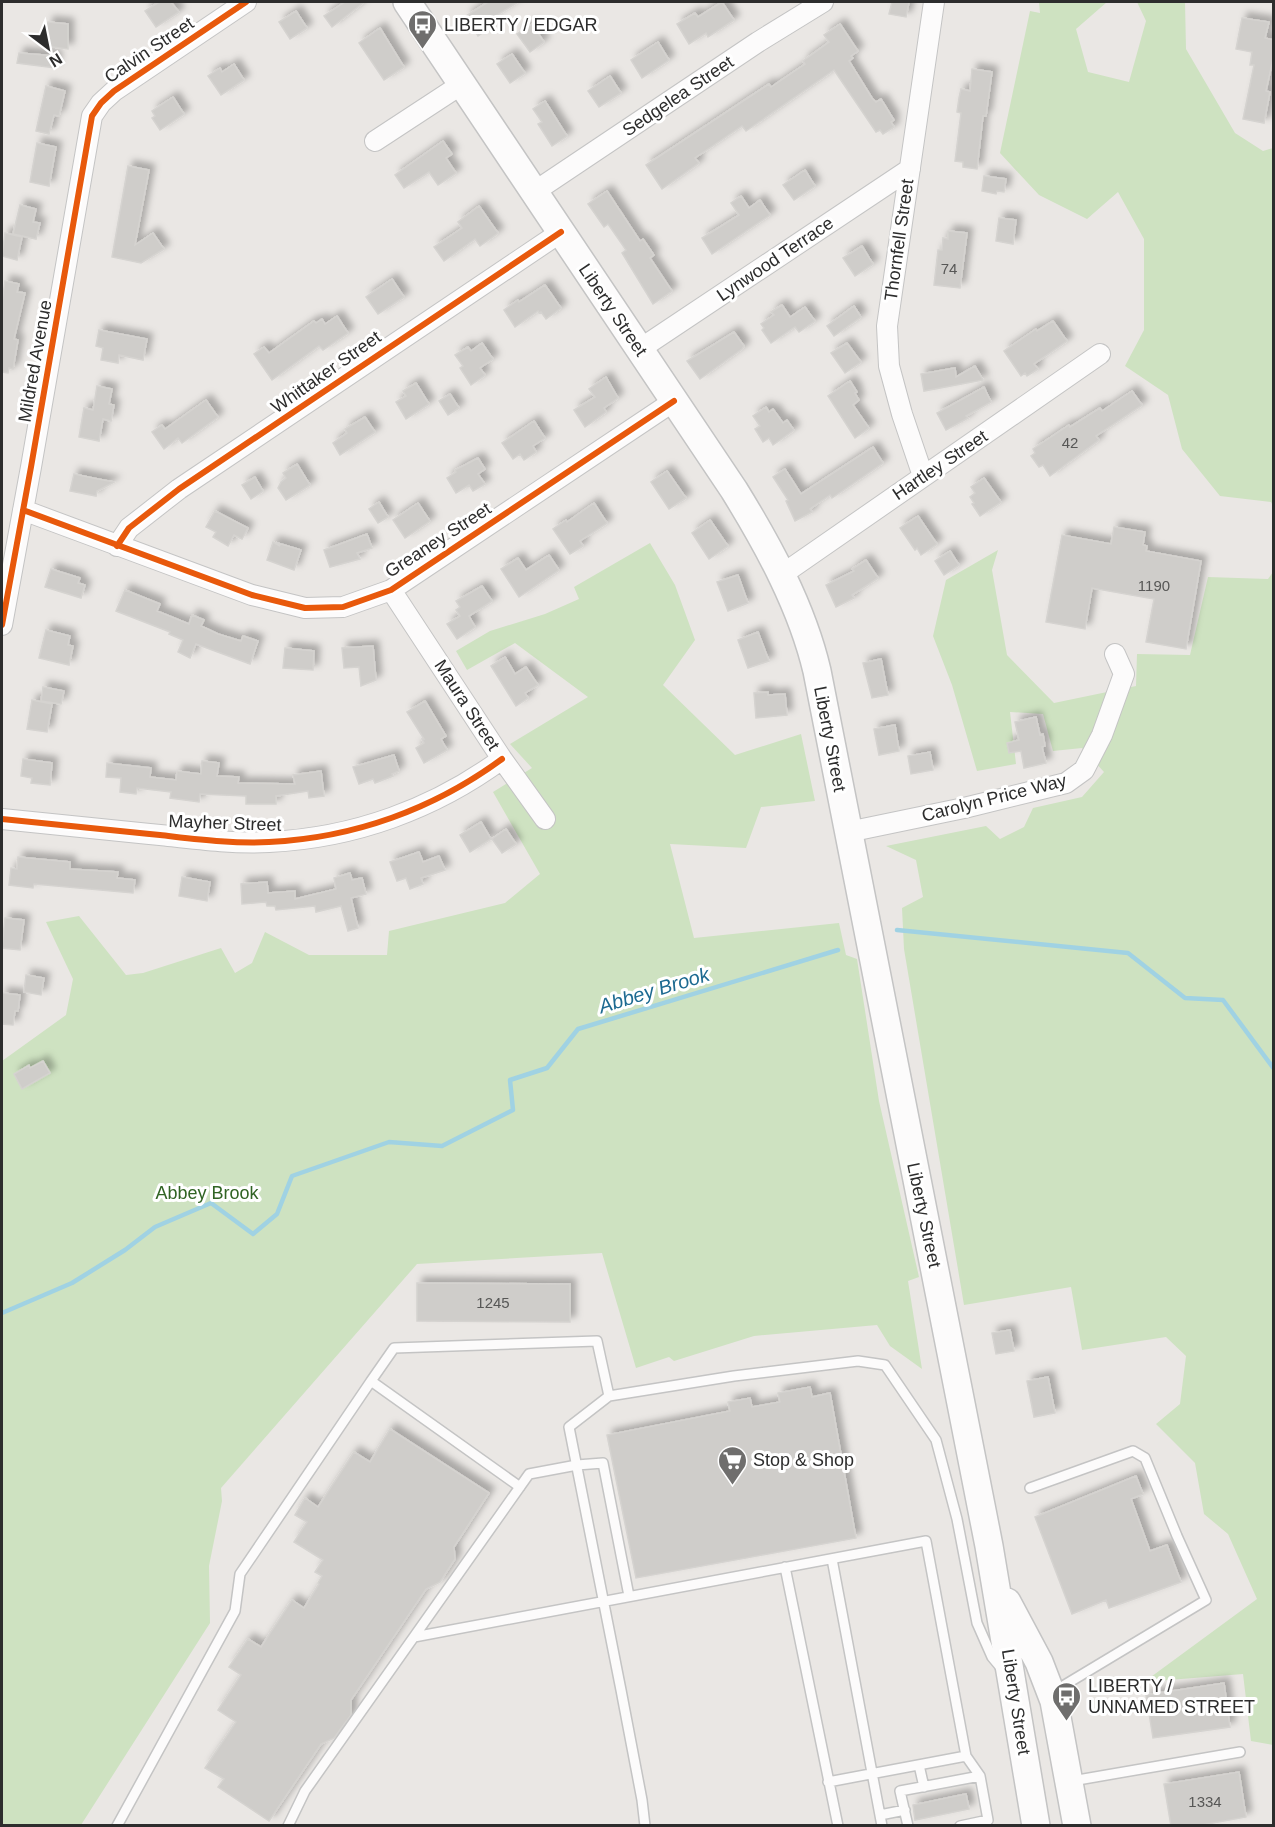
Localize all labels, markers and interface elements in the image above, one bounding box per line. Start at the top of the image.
bus stop icon: LIBERTY / EDGAR [407,9,439,51]
street label: Calvin Street [101,13,197,87]
place label: LIBERTY / EDGAR [444,15,597,35]
north arrow [18,18,78,78]
text: N [46,50,65,71]
street label: Sedgelea Street [619,52,737,140]
street label: Thornfell Street [881,178,917,302]
street label: Lynwood Terrace [713,213,837,305]
street label: Liberty Street [575,260,651,360]
house number: 74 [941,260,957,277]
street label: Mildred Avenue [14,298,56,424]
street label: Whittaker Street [267,327,385,417]
street label: Hartley Street [889,426,991,504]
house number: 42 [1062,434,1078,451]
street label: Greaney Street [381,498,495,582]
house number: 1190 [1138,577,1170,594]
street label: Maura Street [430,656,504,754]
street label: Liberty Street [810,685,850,793]
street label: Carolyn Price Way [920,770,1068,826]
street label: Mayher Street [168,811,282,835]
water label: Abbey Brook [595,962,713,1018]
street label: Liberty Street [903,1161,945,1269]
park label: Abbey Brook [155,1183,260,1203]
house number: 1245 [476,1294,510,1311]
supermarket icon: Stop & Shop [716,1444,748,1486]
place label: Stop & Shop [753,1450,854,1470]
street label: Liberty Street [998,1648,1034,1756]
place label: LIBERTY / UNNAMED STREET [1088,1676,1255,1717]
bus stop icon: LIBERTY / UNNAMED STREET [1051,1680,1083,1722]
house number: 1334 [1188,1793,1222,1810]

